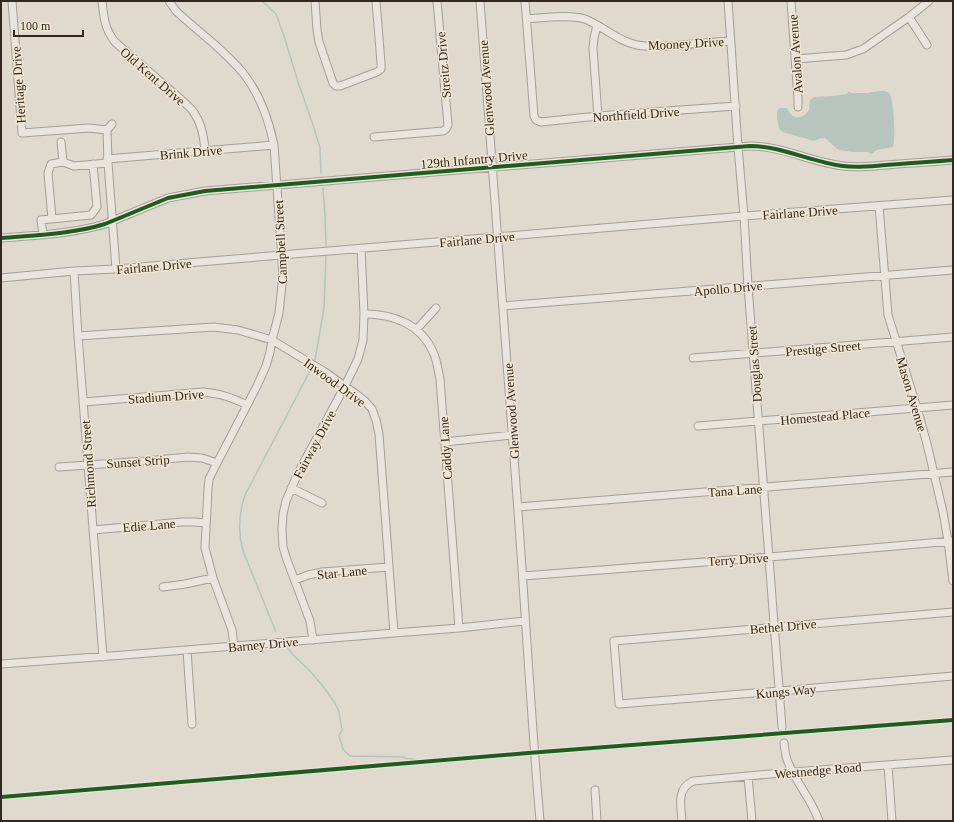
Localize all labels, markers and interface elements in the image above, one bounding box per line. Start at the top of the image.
scale bar [14,12,83,38]
street label: Avalon Avenue [785,14,806,94]
text: 100 m [20,19,51,33]
street label: Streitz Drive [433,31,454,99]
street label: Mooney Drive [648,34,725,53]
street label: Glenwood Avenue [476,39,497,136]
street label: Old Kent Drive [117,44,188,109]
street label: Heritage Drive [8,46,29,124]
street label: Northfield Drive [592,104,680,125]
street label: Brink Drive [159,142,223,163]
street label: 129th Infantry Drive [420,147,529,172]
street label: Campbell Street [271,199,290,284]
street label: Fairlane Drive [762,202,838,223]
street label: Fairlane Drive [439,229,515,250]
street label: Fairlane Drive [116,256,192,277]
street label: Apollo Drive [693,278,763,299]
street label: Douglas Street [744,325,765,403]
street label: Prestige Street [785,338,862,359]
street label: Inwood Drive [301,355,369,410]
street label: Mason Avenue [893,355,930,434]
street label: Glenwood Avenue [501,362,522,459]
street label: Stadium Drive [128,386,205,407]
street label: Homestead Place [780,405,871,428]
street label: Fairway Drive [290,407,339,481]
street label: Caddy Lane [436,416,455,480]
street label: Richmond Street [78,419,99,508]
street label: Sunset Strip [106,452,170,471]
street label: Tana Lane [707,481,763,500]
street label: Edie Lane [122,516,176,535]
street label: Terry Drive [707,550,769,569]
street label: Star Lane [316,562,368,583]
street label: Bethel Drive [749,616,817,637]
street label: Barney Drive [227,634,299,655]
street label: Kungs Way [755,681,817,702]
street label: Westnedge Road [774,759,863,782]

